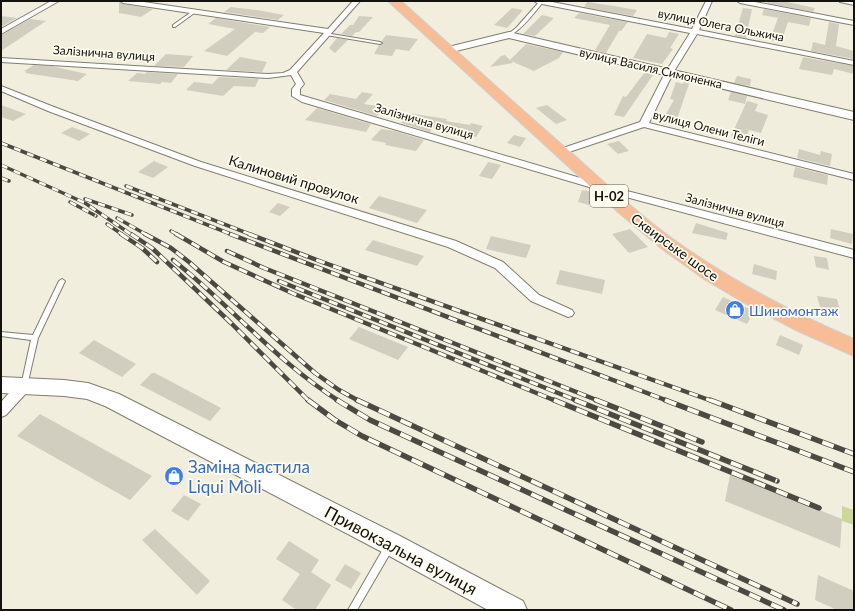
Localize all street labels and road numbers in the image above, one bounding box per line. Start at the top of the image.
street label: вулиця Олега Ольжича [657,5,785,45]
street label: Залізнична вулиця [52,42,156,64]
street label: вулиця Василя Симоненка [578,44,724,92]
street label: Залізнична вулиця [373,100,475,142]
street label: вулиця Олени Теліги [652,107,766,149]
street label: Калиновий провулок [227,151,362,207]
road number: Н-02 [590,185,628,207]
street label: Залізнична вулиця [684,190,786,230]
street label: Сквирське шосе [628,210,722,284]
street label: Привокзальна вулиця [321,501,481,599]

